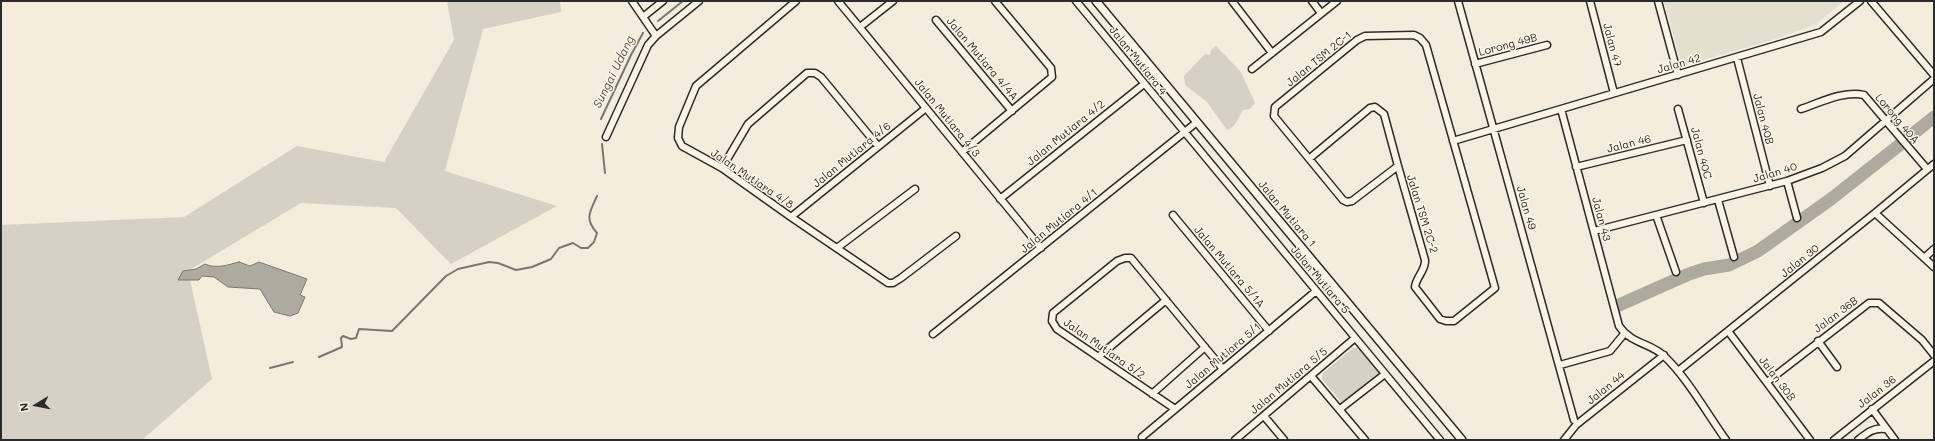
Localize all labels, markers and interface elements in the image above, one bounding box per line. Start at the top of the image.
street label: Jalan Mutiara 4/4A [943,15,1021,103]
street label: Jalan 47 [1600,22,1624,68]
street label: Jalan Mutiara 4 [1106,24,1170,98]
street label: Jalan TSM 2C-1 [1284,29,1354,89]
street label: Lorong 49B [1477,31,1539,59]
water label: Sungai Udang [590,34,638,110]
street label: Jalan 42 [1656,51,1702,77]
street label: Jalan Mutiara 4/3 [911,76,983,160]
street label: Lorong 40A [1872,91,1922,147]
street label: Jalan 40B [1750,92,1776,146]
street label: Jalan Mutiara 4/2 [1024,98,1108,168]
street label: Jalan Mutiara 4/6 [810,119,894,191]
street label: Jalan 40C [1688,126,1714,180]
street label: Jalan 46 [1605,132,1653,156]
street label: Jalan Mutiara 4/8 [708,146,796,212]
street label: Jalan 40 [1751,160,1799,186]
street label: Jalan TSM 2C-2 [1404,173,1440,255]
street label: Jalan Mutiara 1 [1255,178,1319,250]
street label: Jalan 49 [1513,185,1539,231]
street label: Jalan Mutiara 4/1 [1018,186,1100,256]
street label: Jalan 43 [1589,196,1613,242]
street label: Jalan Mutiara 5/1A [1191,223,1267,311]
street label: Jalan 30 [1778,242,1822,280]
street label: Jalan Mutiara 5 [1288,243,1352,317]
street label: Jalan 36B [1811,294,1861,336]
street label: Jalan Mutiara 5/2 [1061,316,1147,382]
street label: Jalan Mutiara 5/1 [1182,320,1264,392]
street label: Jalan Mutiara 5/5 [1248,345,1330,417]
street label: Jalan 30B [1756,354,1798,404]
street label: Jalan 44 [1584,369,1628,407]
street label: Jalan 36 [1855,373,1899,411]
north arrow [16,385,56,425]
text: N [16,402,32,413]

